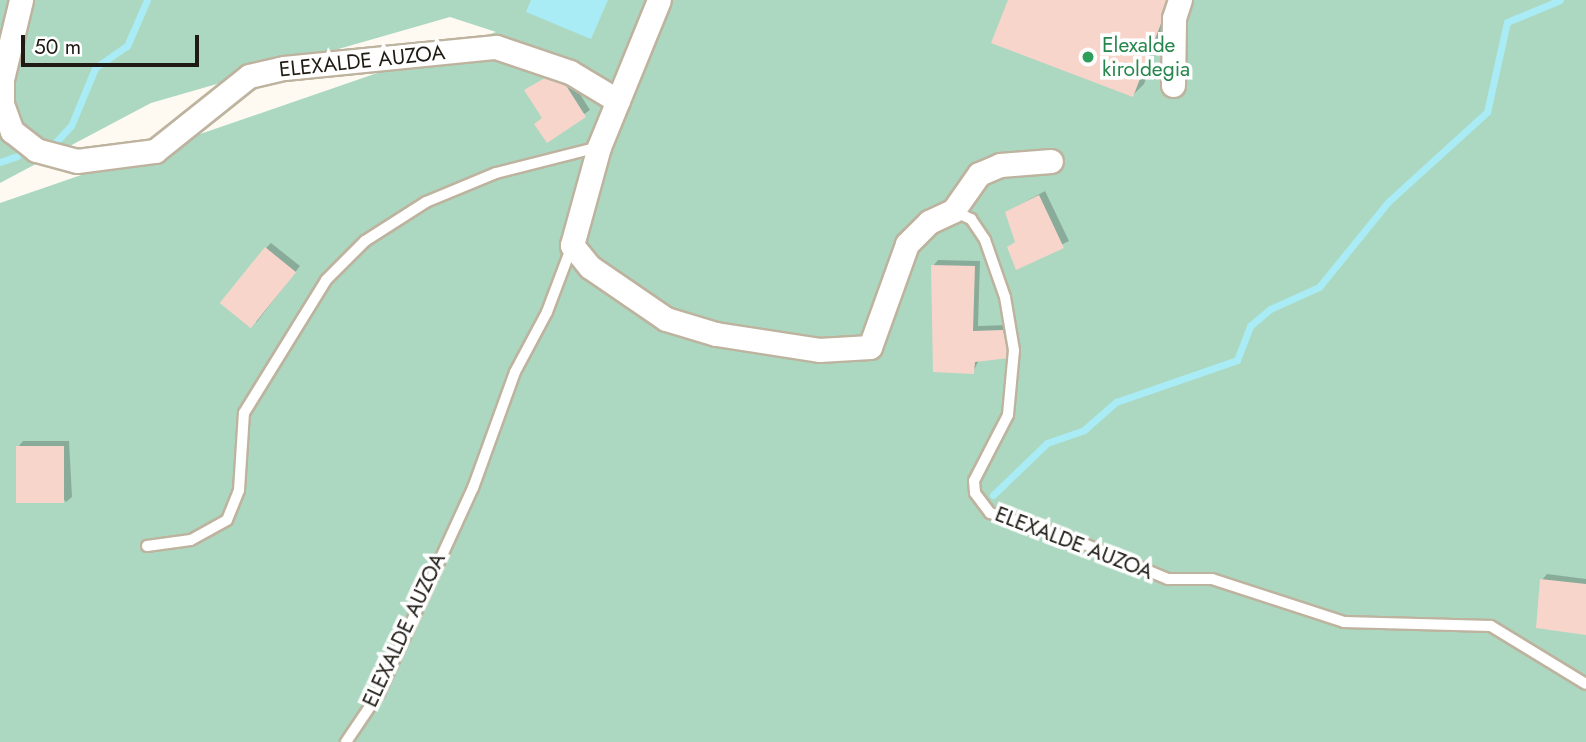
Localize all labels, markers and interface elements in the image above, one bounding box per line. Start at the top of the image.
scale bar [24,21,203,65]
text: 50 m [34,32,81,62]
place label: Elexalde kiroldegia [1102,32,1190,82]
street label: ELEXALDE AUZOA [278,40,446,82]
marker: Elexalde kiroldegia [1080,49,1096,65]
street label: ELEXALDE AUZOA [992,501,1156,585]
street label: ELEXALDE AUZOA [357,549,451,711]

